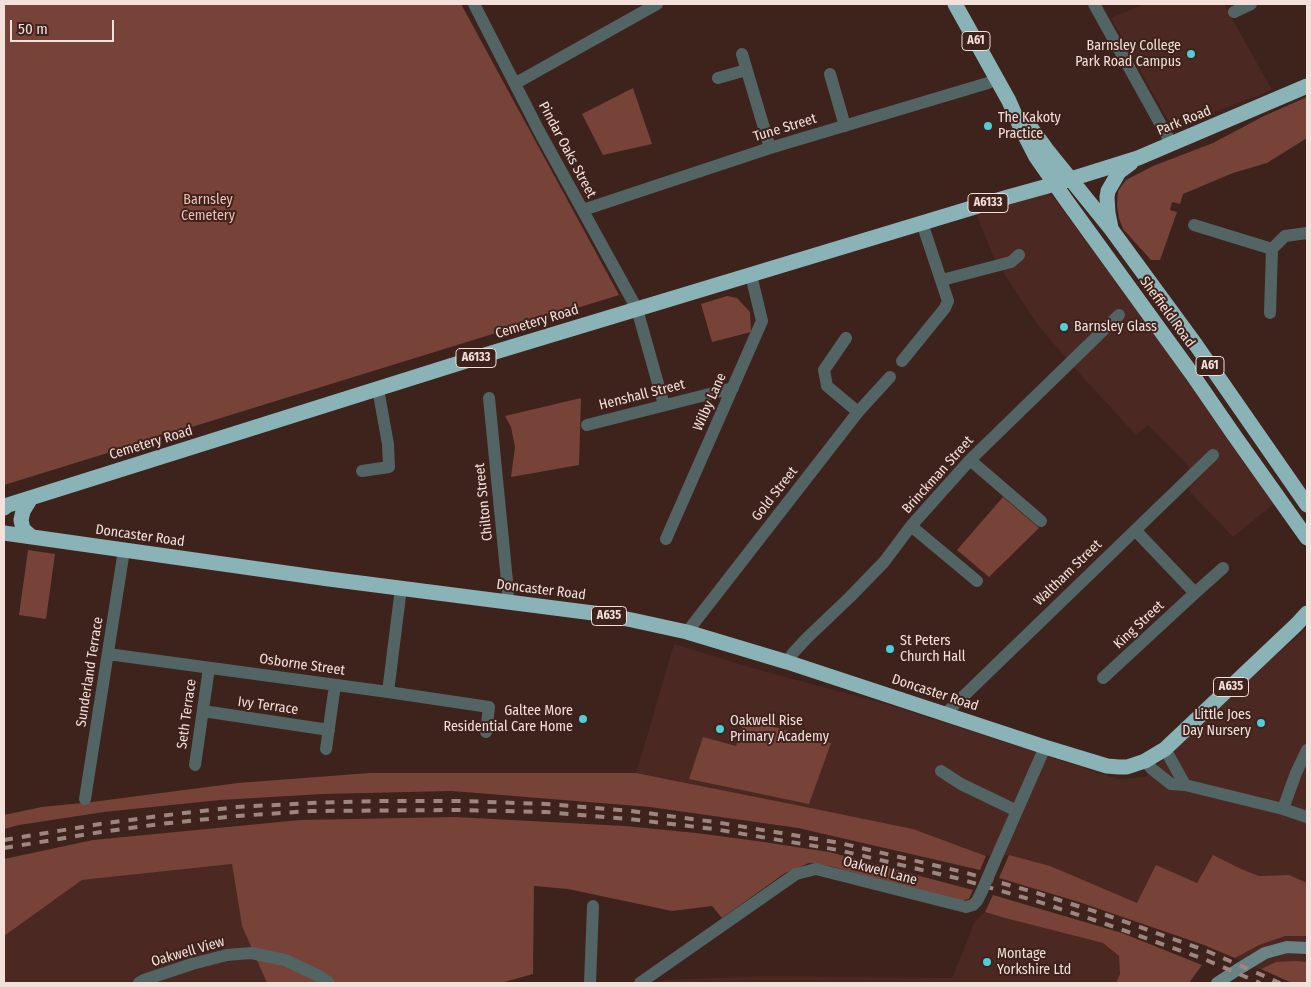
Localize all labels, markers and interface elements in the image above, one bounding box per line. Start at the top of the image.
scale bar [12,10,116,42]
text: 50 m [18,20,48,38]
road number: A61 [962,31,990,50]
place label: Barnsley College Park Road Campus [1075,38,1181,70]
marker: Barnsley College Park Road Campus [1185,48,1197,60]
street label: Pindar Oaks Street [535,99,599,201]
street label: Park Road [1154,103,1214,139]
street label: Tune Street [751,110,819,146]
place label: The Kakoty Practice [998,110,1061,142]
marker: The Kakoty Practice [982,120,994,132]
park label: Barnsley Cemetery [181,192,235,224]
road number: A6133 [968,194,1008,212]
street label: Sheffield Road [1136,273,1198,351]
street label: Cemetery Road [493,301,581,343]
place label: Barnsley Glass [1074,319,1157,335]
marker: Barnsley Glass [1058,321,1070,333]
road number: A6133 [456,348,496,368]
road number: A61 [1196,356,1224,376]
street label: Wilby Lane [690,370,730,434]
street label: Henshall Street [597,376,687,414]
street label: Cemetery Road [107,422,195,464]
street label: Brinckman Street [899,433,977,517]
street label: Chilton Street [472,462,496,542]
street label: Gold Street [749,464,801,524]
street label: Doncaster Road [94,521,186,551]
street label: Waltham Street [1031,536,1105,610]
street label: Doncaster Road [495,576,587,604]
street label: King Street [1110,598,1168,652]
road number: A635 [592,606,626,626]
street label: Sunderland Terrace [73,616,107,728]
place label: St Peters Church Hall [900,633,965,666]
marker: St Peters Church Hall [884,643,896,655]
street label: Osborne Street [258,651,346,679]
street label: Doncaster Road [890,671,980,715]
street label: Seth Terrace [174,678,200,750]
road number: A635 [1214,678,1248,696]
street label: Ivy Terrace [237,693,299,719]
place label: Galtee More Residential Care Home [443,703,573,736]
place label: Little Joes Day Nursery [1182,707,1251,740]
marker: Galtee More Residential Care Home [577,713,589,725]
place label: Oakwell Rise Primary Academy [730,713,829,746]
marker: Little Joes Day Nursery [1255,717,1267,729]
marker: Oakwell Rise Primary Academy [714,723,726,735]
street label: Oakwell Lane [841,853,919,889]
street label: Oakwell View [149,934,227,970]
place label: Montage Yorkshire Ltd [997,946,1071,979]
marker: Montage Yorkshire Ltd [981,956,993,968]

